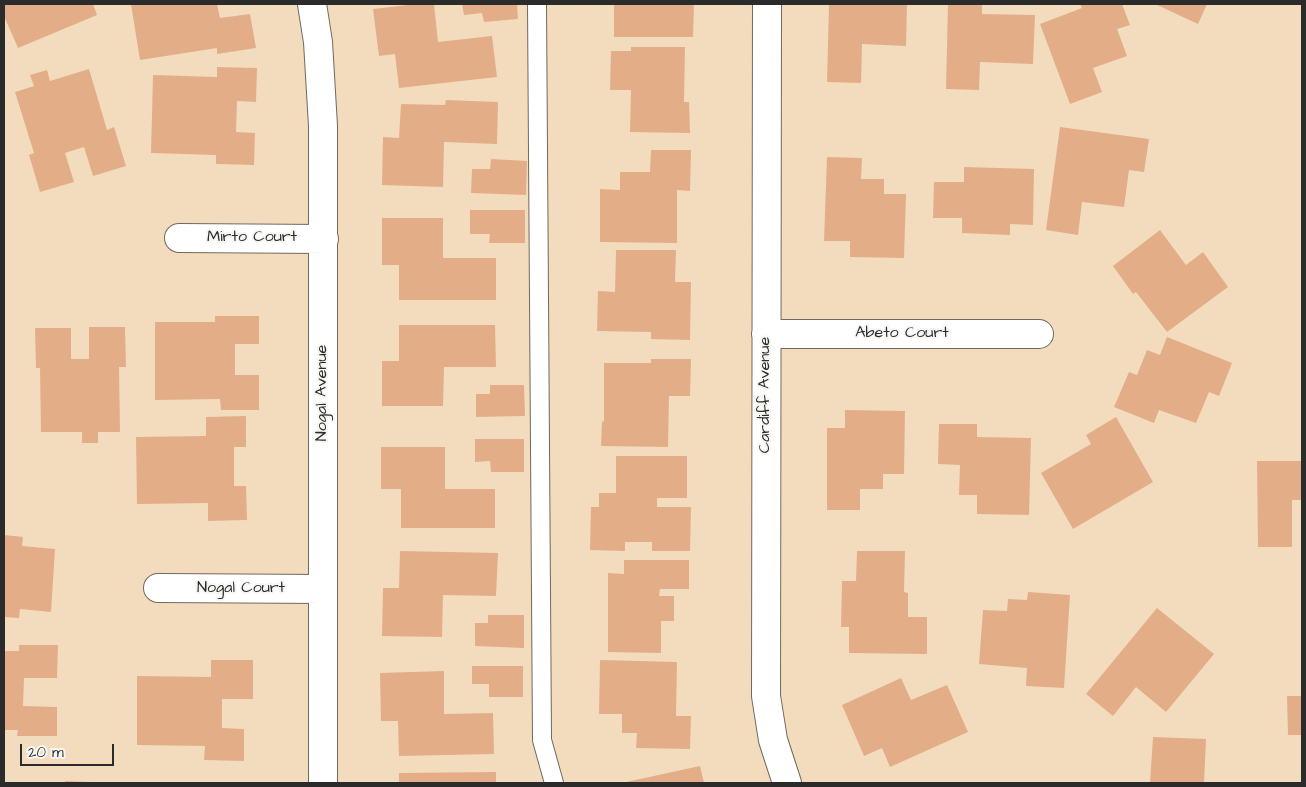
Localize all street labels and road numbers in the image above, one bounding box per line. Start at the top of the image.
street label: Mirto Court [207,228,297,248]
street label: Abeto Court [855,324,949,344]
street label: Cardiff Avenue [756,337,776,453]
street label: Nogal Avenue [313,345,333,441]
street label: Nogal Court [197,579,285,599]

